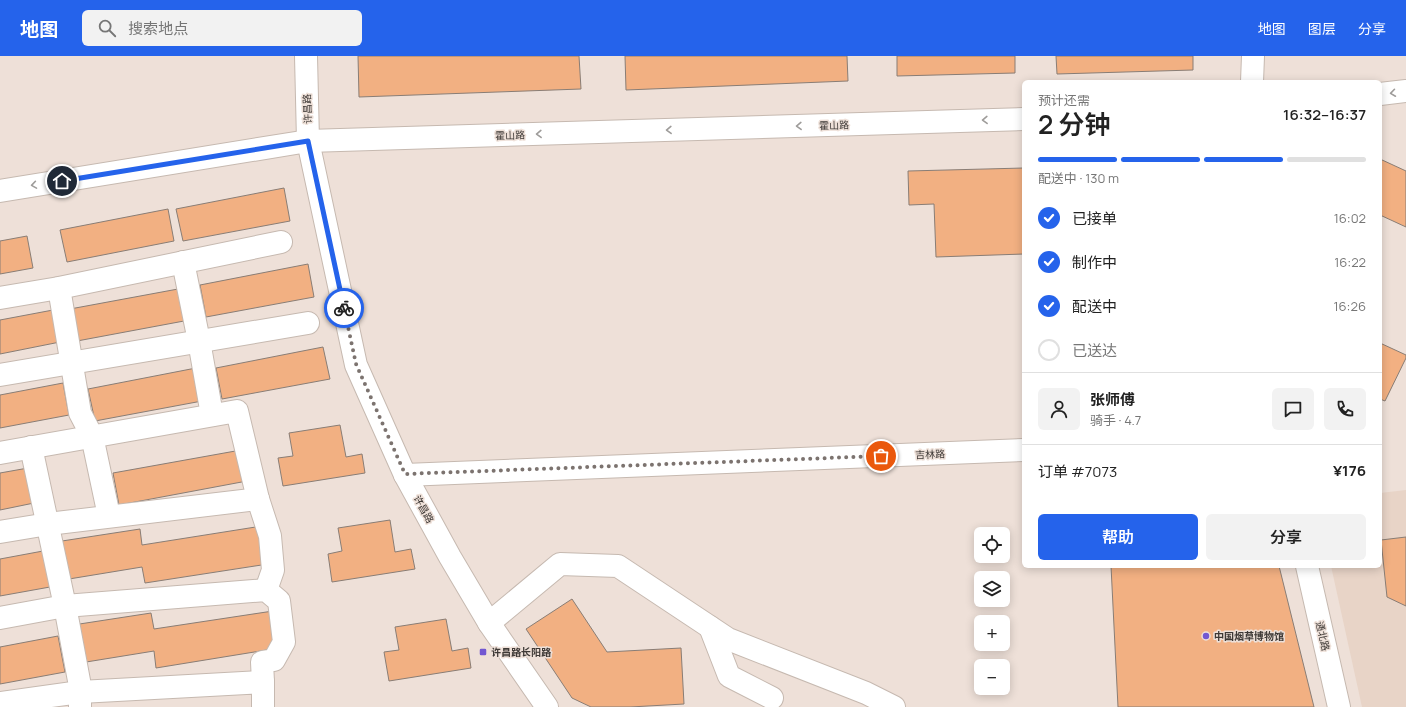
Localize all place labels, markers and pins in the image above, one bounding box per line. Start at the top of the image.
pin [45,164,79,198]
pin [864,439,898,473]
place label: 中国烟草博物馆 [1214,629,1284,643]
marker: 中国烟草博物馆 [1201,631,1211,641]
place label: 许昌路长阳路 [491,645,552,659]
marker: 许昌路长阳路 [478,647,488,657]

